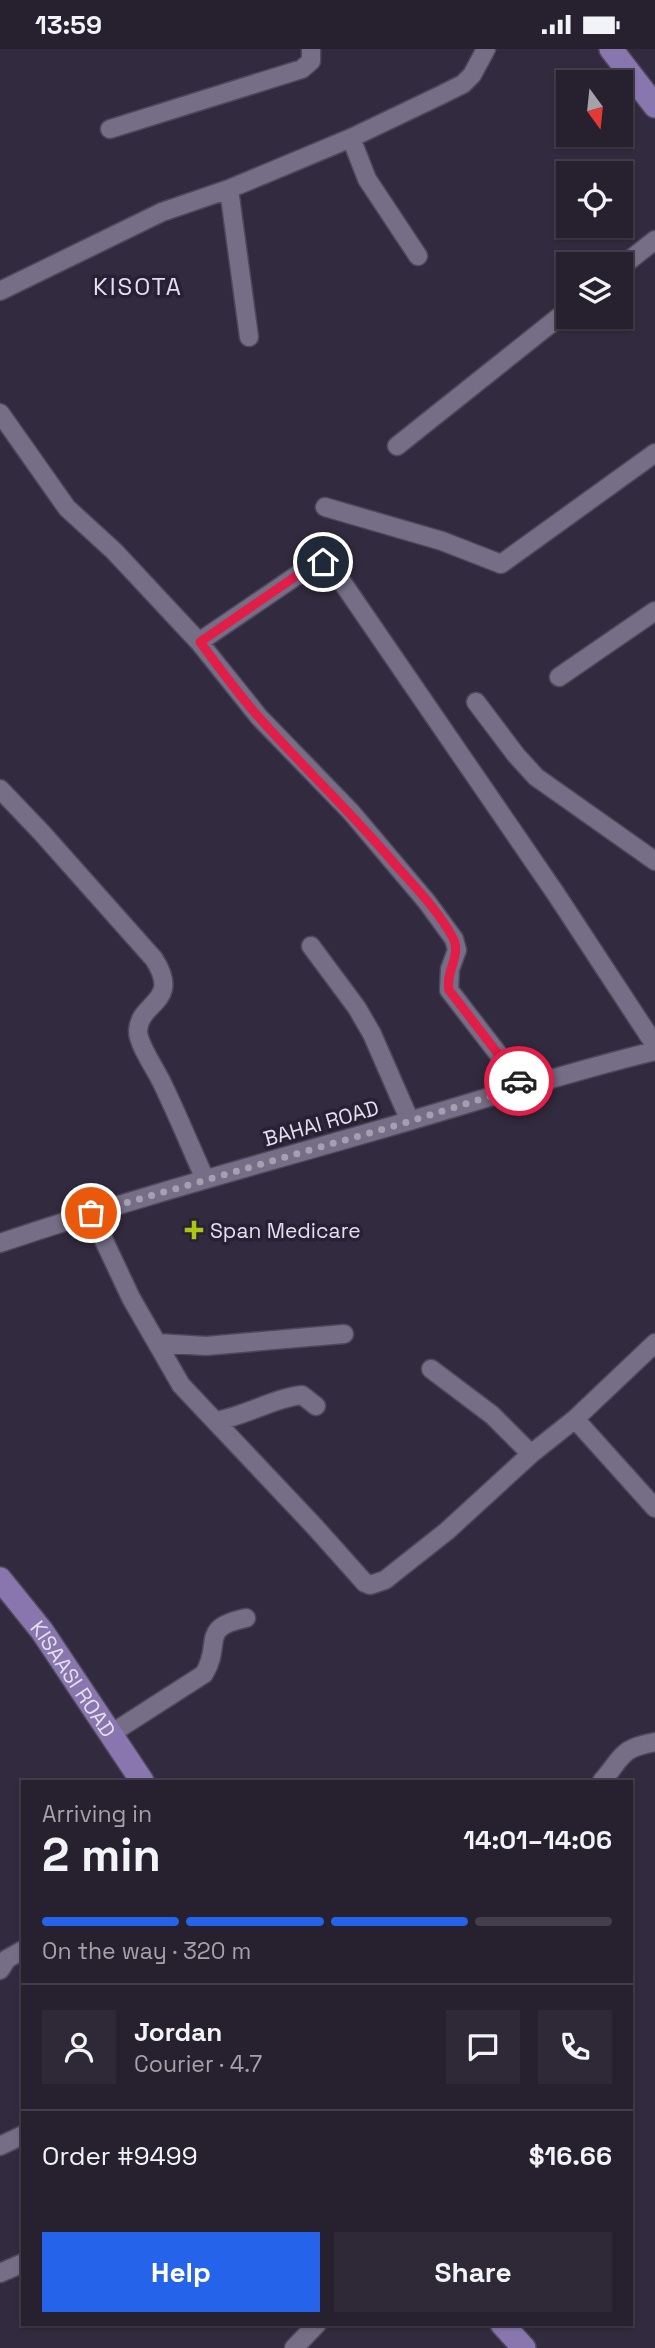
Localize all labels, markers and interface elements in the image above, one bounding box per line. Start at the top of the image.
text: 13:59 [35,8,102,42]
north arrow [556,70,634,147]
map controls [556,70,633,329]
button: locate [556,161,633,238]
button: layers [556,252,633,329]
district label: KISOTA [93,271,183,302]
pin [293,532,353,592]
icon: home [304,543,342,581]
courier [484,1046,554,1116]
icon: car [500,1062,538,1100]
street label: BAHAI ROAD [260,1094,382,1152]
pin [61,1183,121,1243]
icon: bag [72,1194,110,1232]
place label: Span Medicare [210,1217,361,1244]
marker: Span Medicare [184,1220,204,1240]
street label: KISAASI ROAD [25,1615,122,1742]
text: Arriving in [42,1799,152,1829]
text: 14:01–14:06 [463,1823,612,1857]
text: 2 min [42,1826,161,1884]
text: On the way · 320 m [42,1936,251,1966]
button: person [42,2010,116,2084]
button: chat [446,2010,520,2084]
button: phone [538,2010,612,2084]
text: Jordan [134,2015,222,2049]
text: Courier · 4.7 [134,2049,262,2079]
text: Order #9499 [42,2139,198,2173]
text: $16.66 [529,2139,612,2173]
button: Help [42,2232,320,2312]
button: Share [334,2232,612,2312]

